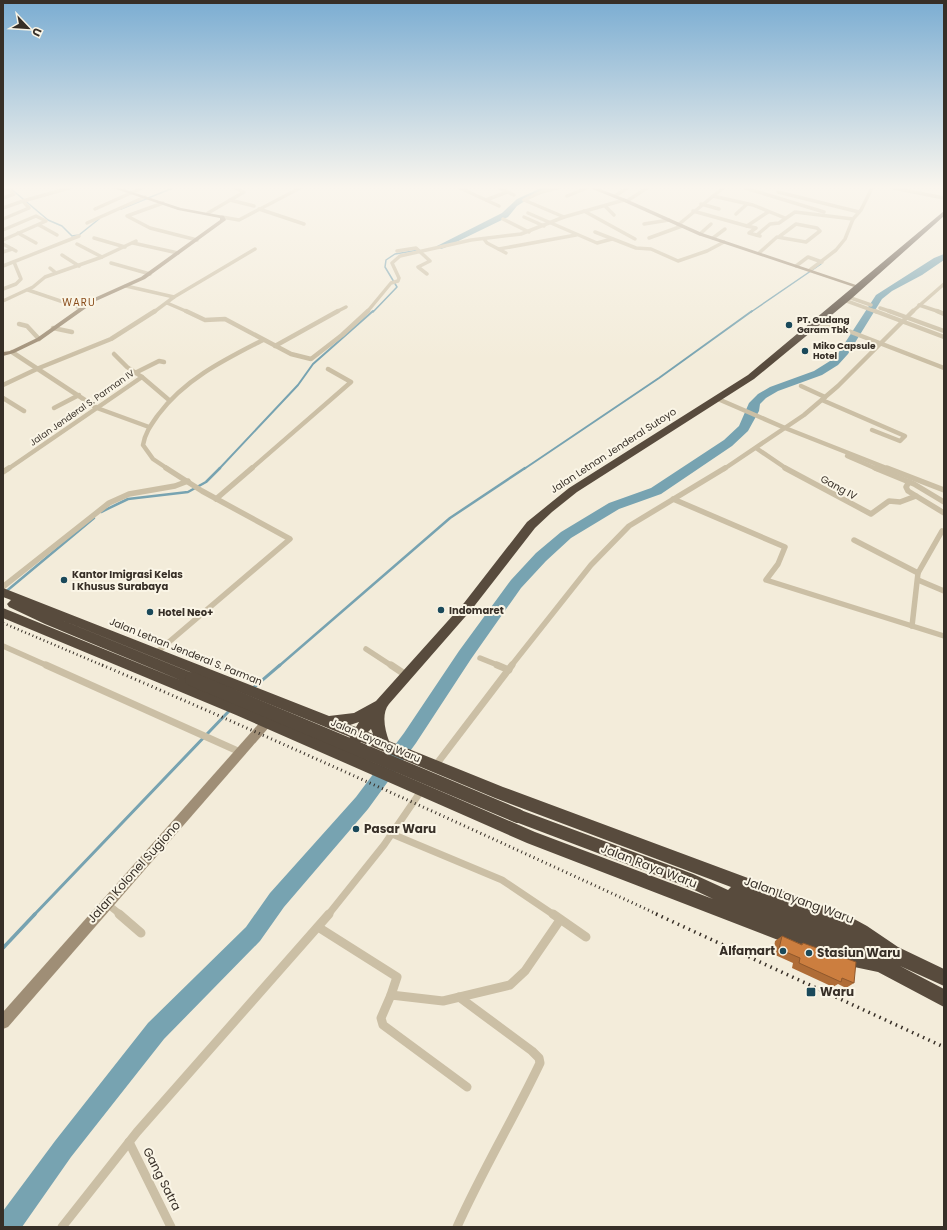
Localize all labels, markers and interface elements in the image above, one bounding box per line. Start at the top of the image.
north arrow [8,8,48,48]
text: U [28,25,46,39]
district label: WARU [62,295,96,310]
place label: PT. Gudang Garam Tbk [797,314,850,336]
marker: PT. Gudang Garam Tbk [784,320,794,330]
place label: Miko Capsule Hotel [813,340,876,362]
marker: Miko Capsule Hotel [800,346,810,356]
street label: Jalan Jenderal S. Parman IV [27,367,137,449]
street label: Jalan Letnan Jenderal Sutoyo [547,404,679,497]
street label: Gang IV [818,471,860,504]
place label: Kantor Imigrasi Kelas I Khusus Surabaya [72,567,183,594]
marker: Kantor Imigrasi Kelas I Khusus Surabaya [59,575,69,585]
place label: Indomaret [449,603,504,618]
place label: Hotel Neo+ [158,605,213,620]
marker: Indomaret [436,605,446,615]
marker: Hotel Neo+ [145,607,155,617]
street label: Jalan Letnan Jenderal S. Parman [107,614,264,689]
street label: Jalan Layang Waru [329,715,423,766]
street label: Jalan Kolonel Sugiono [83,817,184,926]
place label: Pasar Waru [364,820,436,837]
marker: Pasar Waru [351,824,361,834]
street label: Jalan Raya Waru [599,839,700,892]
street label: Jalan Layang Waru [742,872,856,927]
place label: Alfamart [719,942,775,959]
place label: Stasiun Waru [817,944,900,961]
marker: Alfamart [778,946,788,956]
marker: Stasiun Waru [804,948,814,958]
place label: Waru [820,983,854,1000]
marker: Waru [805,986,817,998]
street label: Gang Satra [139,1144,186,1213]

